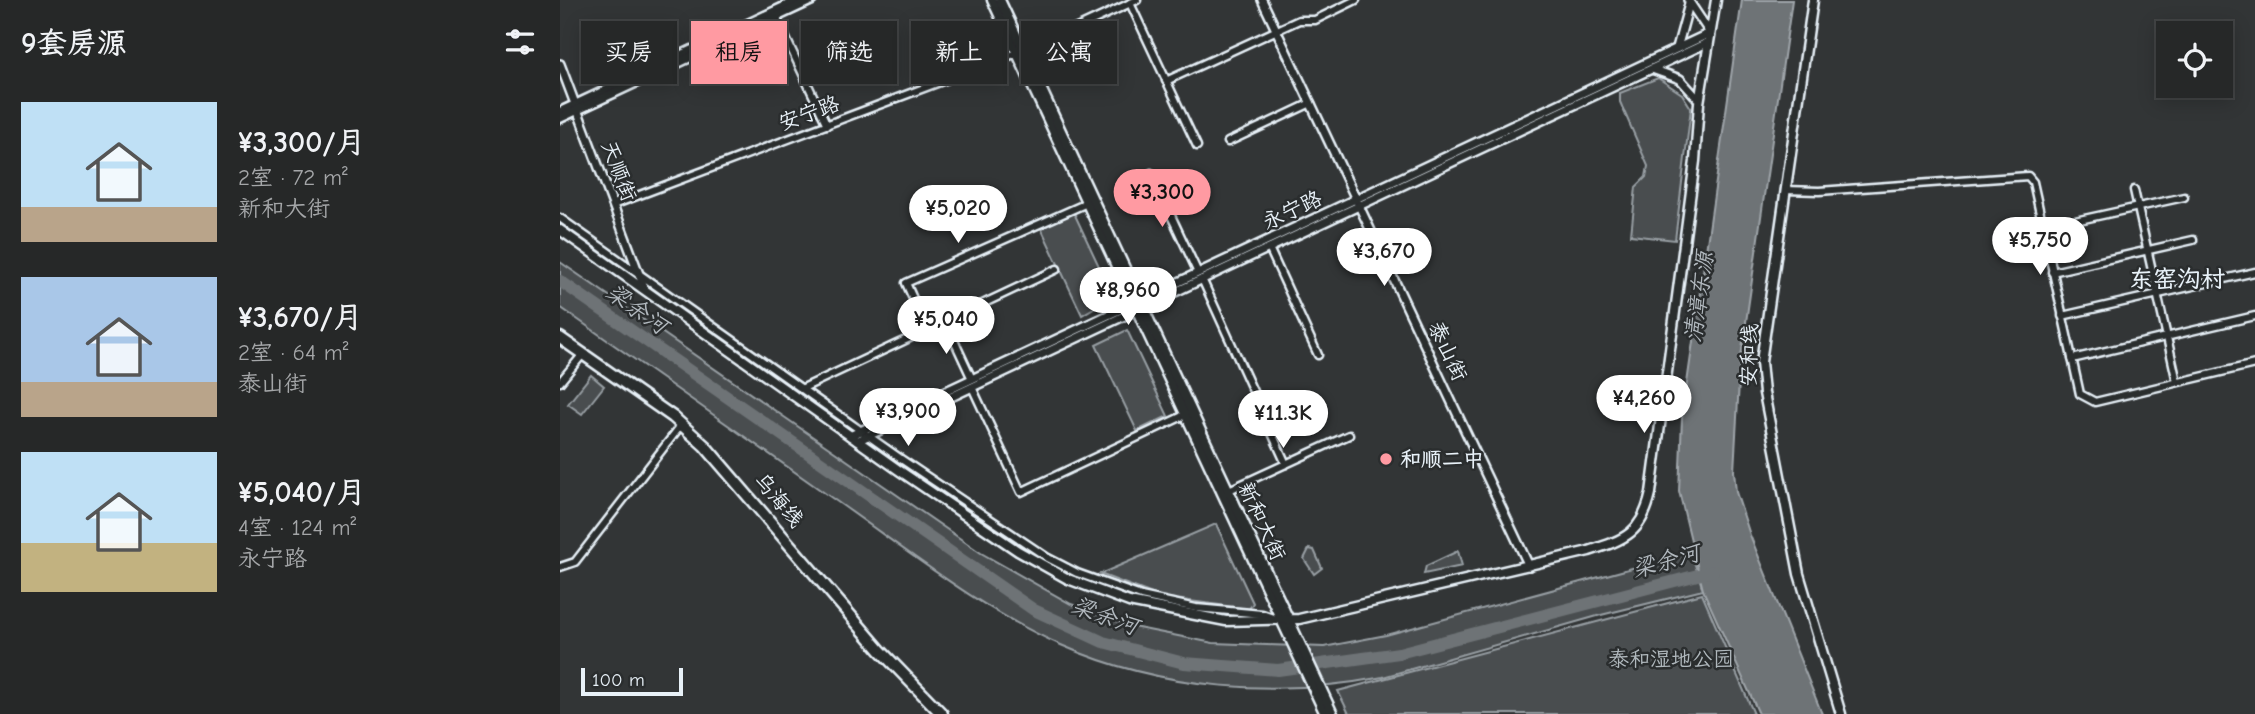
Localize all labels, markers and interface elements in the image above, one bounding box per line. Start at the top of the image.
chip: 买房 [581,21,677,84]
chip: 租房 [691,21,787,84]
chip: 筛选 [801,21,897,84]
chip: 新上 [911,21,1007,84]
chip: 公寓 [1021,21,1117,84]
map controls [2156,21,2233,98]
button: locate [2156,21,2233,98]
icon: filters [501,23,539,61]
text: 9套房源 [21,26,127,61]
street label: 安宁路 [775,91,843,135]
text: ¥3,300/月 [238,125,366,160]
icon: home [77,130,161,214]
street label: 天顺街 [597,137,641,205]
text: 2室 · 72 m² [238,164,348,191]
pin: ¥3,300 [1105,170,1219,229]
text: ¥3,300 [1130,178,1194,205]
pin: ¥5,020 [901,186,1015,245]
street label: 永宁路 [1258,186,1326,234]
text: ¥5,020 [925,194,991,221]
text: 新和大街 [238,195,330,222]
pin: ¥5,750 [1983,218,2097,277]
text: ¥5,750 [2008,226,2072,253]
pin: ¥3,670 [1327,229,1441,288]
text: ¥3,670 [1353,237,1415,264]
water label: 清漳东源 [1679,247,1719,344]
district label: 东窑沟村 [2129,265,2225,293]
pin: ¥8,960 [1071,268,1185,327]
text: ¥8,960 [1096,276,1160,303]
water label: 梁余河 [601,278,676,342]
pin: ¥5,040 [889,296,1003,356]
text: ¥3,670/月 [238,300,363,335]
icon: home [77,305,161,389]
text: ¥5,040 [913,305,979,332]
street label: 泰山街 [1424,317,1472,385]
street label: 安和线 [1736,323,1762,387]
text: 2室 · 64 m² [238,339,348,366]
text: 泰山街 [238,370,307,397]
pin: ¥4,260 [1587,376,1701,435]
text: ¥4,260 [1612,384,1676,411]
pin: ¥3,900 [851,388,965,448]
pin: ¥11.3K [1226,391,1340,450]
text: ¥3,900 [875,397,941,424]
text: ¥11.3K [1254,399,1312,426]
place label: 和顺二中 [1400,447,1484,471]
marker: 和顺二中 [1378,451,1394,467]
street label: 乌海线 [750,468,808,532]
text: ¥5,040/月 [238,475,366,510]
street label: 新和大街 [1233,478,1291,564]
icon: home [77,480,161,564]
text: 4室 · 124 m² [238,514,356,541]
water label: 梁余河 [1629,538,1707,583]
text: 永宁路 [238,545,307,572]
water label: 梁余河 [1068,592,1146,642]
park label: 泰和湿地公园 [1608,647,1734,671]
scale bar [581,665,682,697]
text: 100 m [592,669,645,691]

